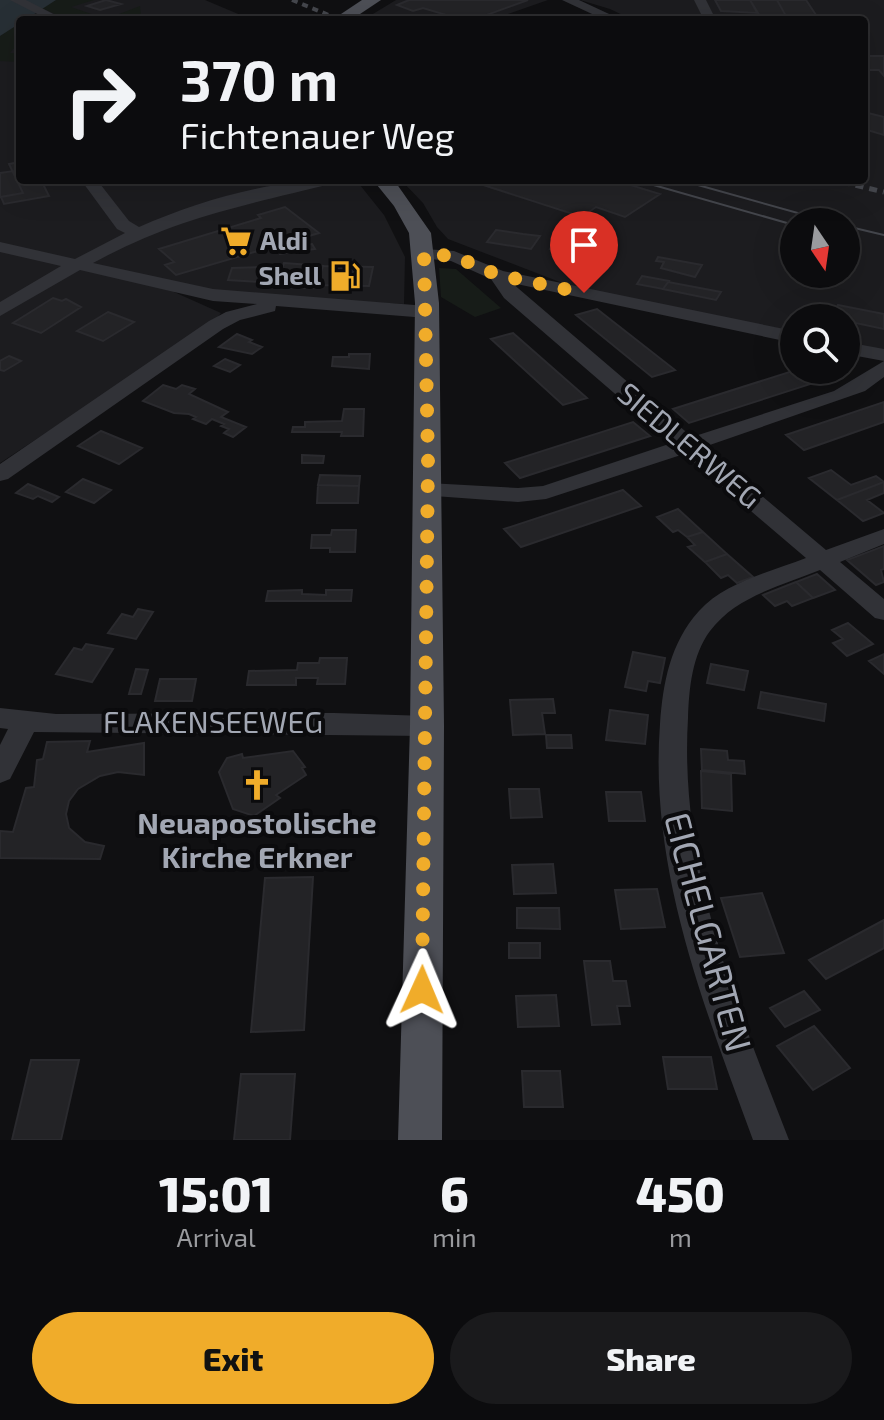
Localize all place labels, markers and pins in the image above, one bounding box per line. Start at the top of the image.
pin [550,211,618,293]
supermarket icon: Aldi [219,224,253,258]
place label: Aldi [260,224,308,255]
place label: Shell [258,259,321,290]
fuel station icon: Shell [328,259,362,293]
church icon: Neuapostolische Kirche Erkner [240,768,274,802]
place label: Neuapostolische Kirche Erkner [137,804,377,874]

